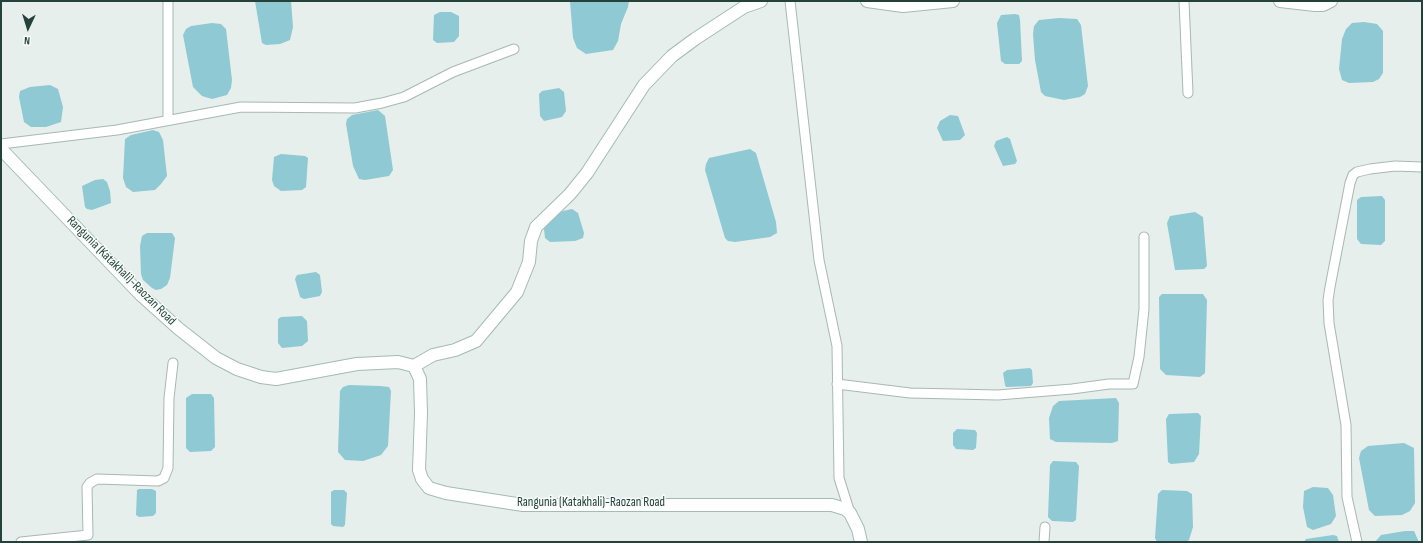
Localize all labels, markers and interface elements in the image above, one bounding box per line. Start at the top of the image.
north arrow [8,8,48,48]
text: N [24,34,31,47]
street label: Rangunia (Katakhali)-Raozan Road [63,213,179,329]
street label: Rangunia (Katakhali)-Raozan Road [517,495,665,511]

